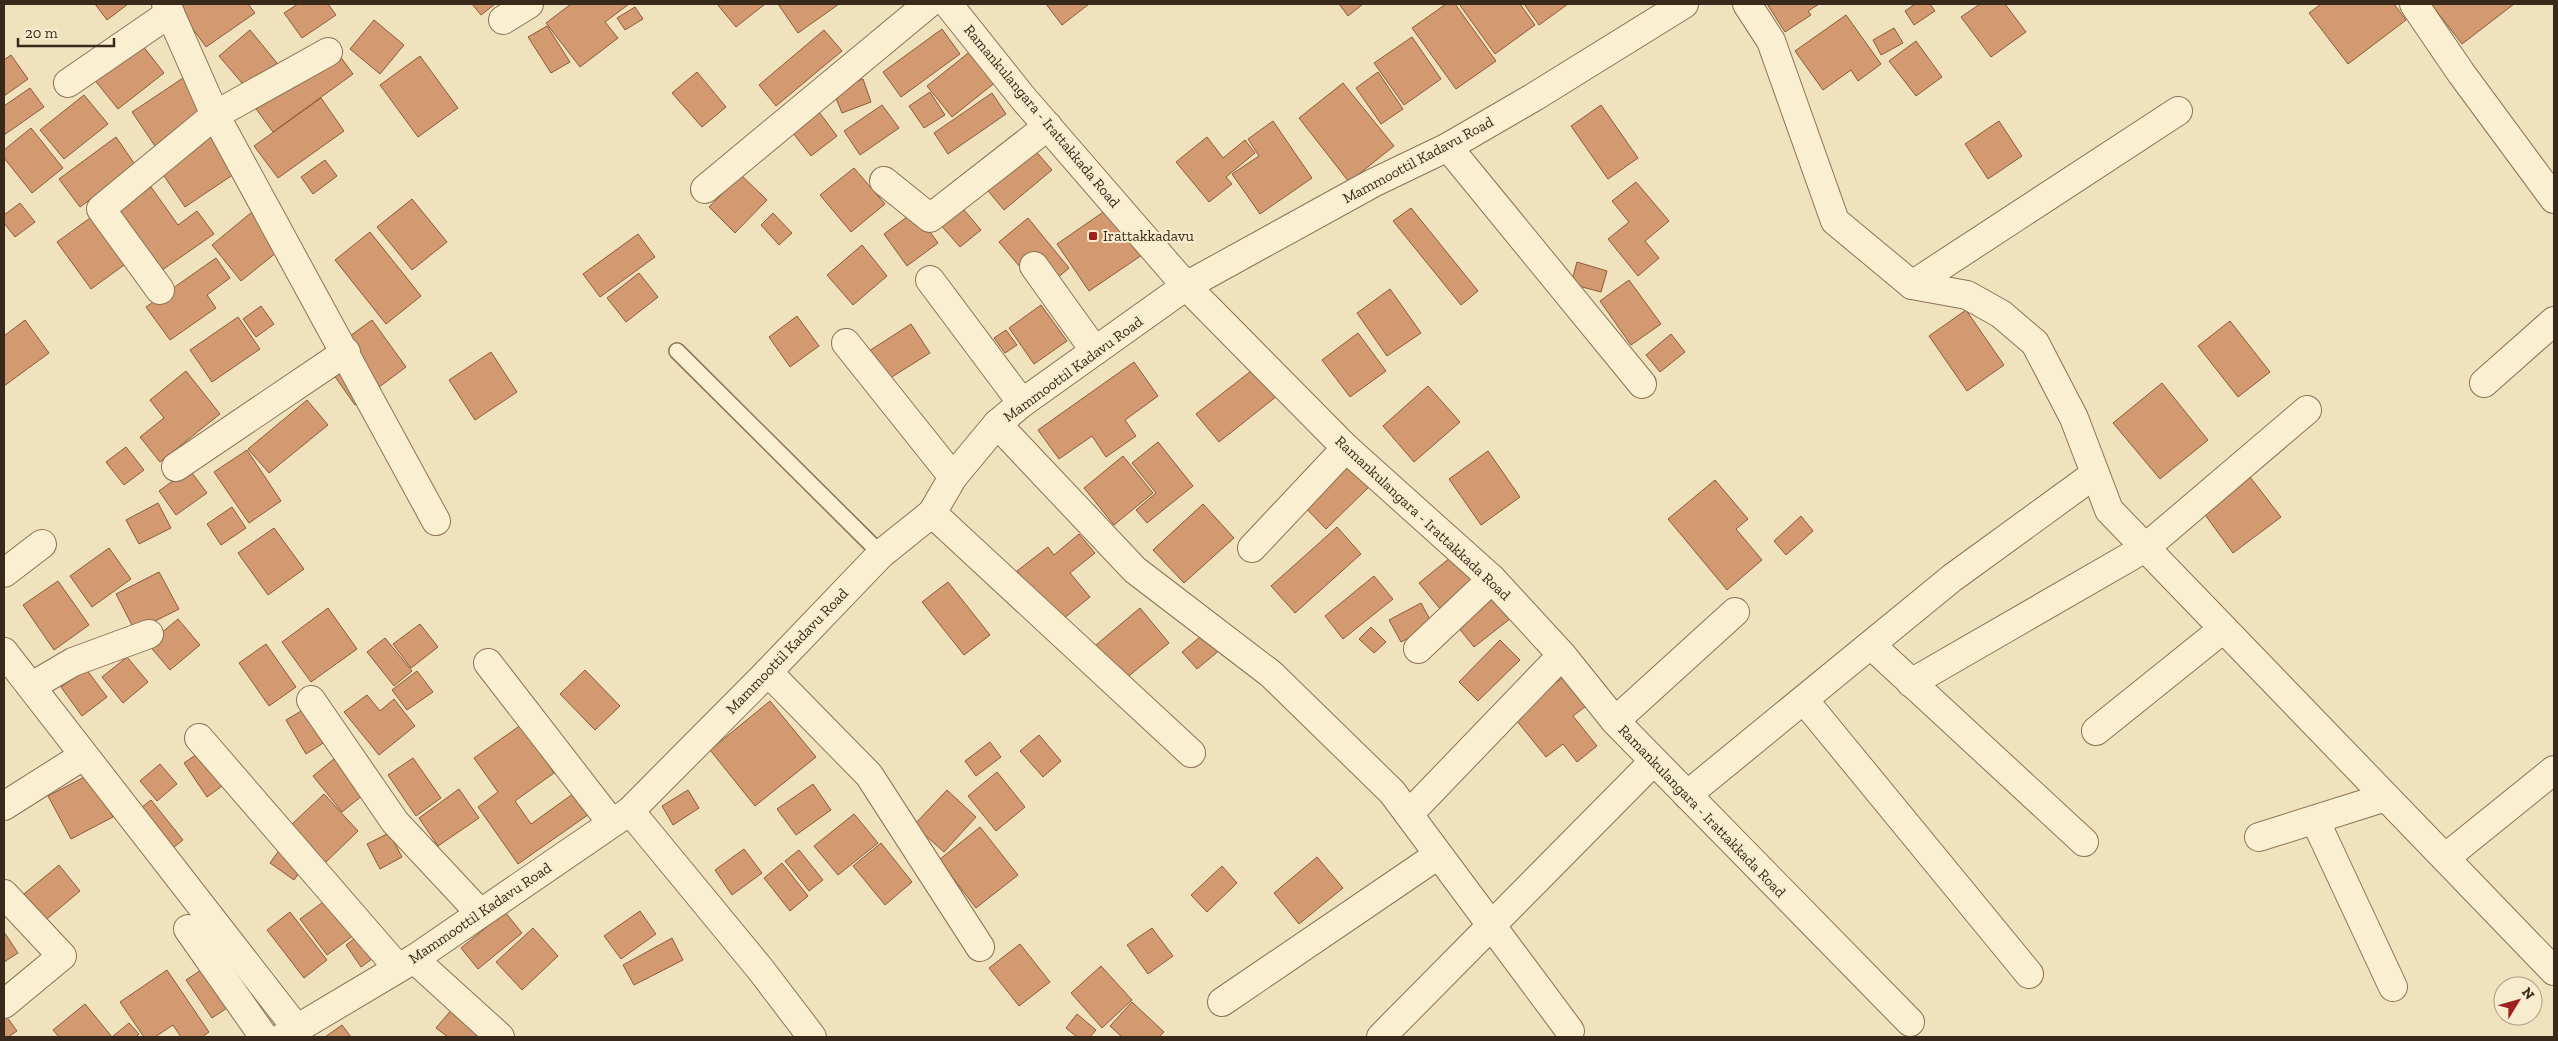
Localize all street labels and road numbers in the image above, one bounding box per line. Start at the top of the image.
street label: Ramankulangara - Irattakkada Road [960,21,1124,212]
street label: Mammoottil Kadavu Road [1340,112,1497,207]
street label: Mammoottil Kadavu Road [1000,312,1147,426]
street label: Ramankulangara - Irattakkada Road [1332,432,1515,605]
street label: Mammoottil Kadavu Road [722,584,852,718]
street label: Ramankulangara - Irattakkada Road [1615,721,1790,902]
street label: Mammoottil Kadavu Road [405,858,555,967]

